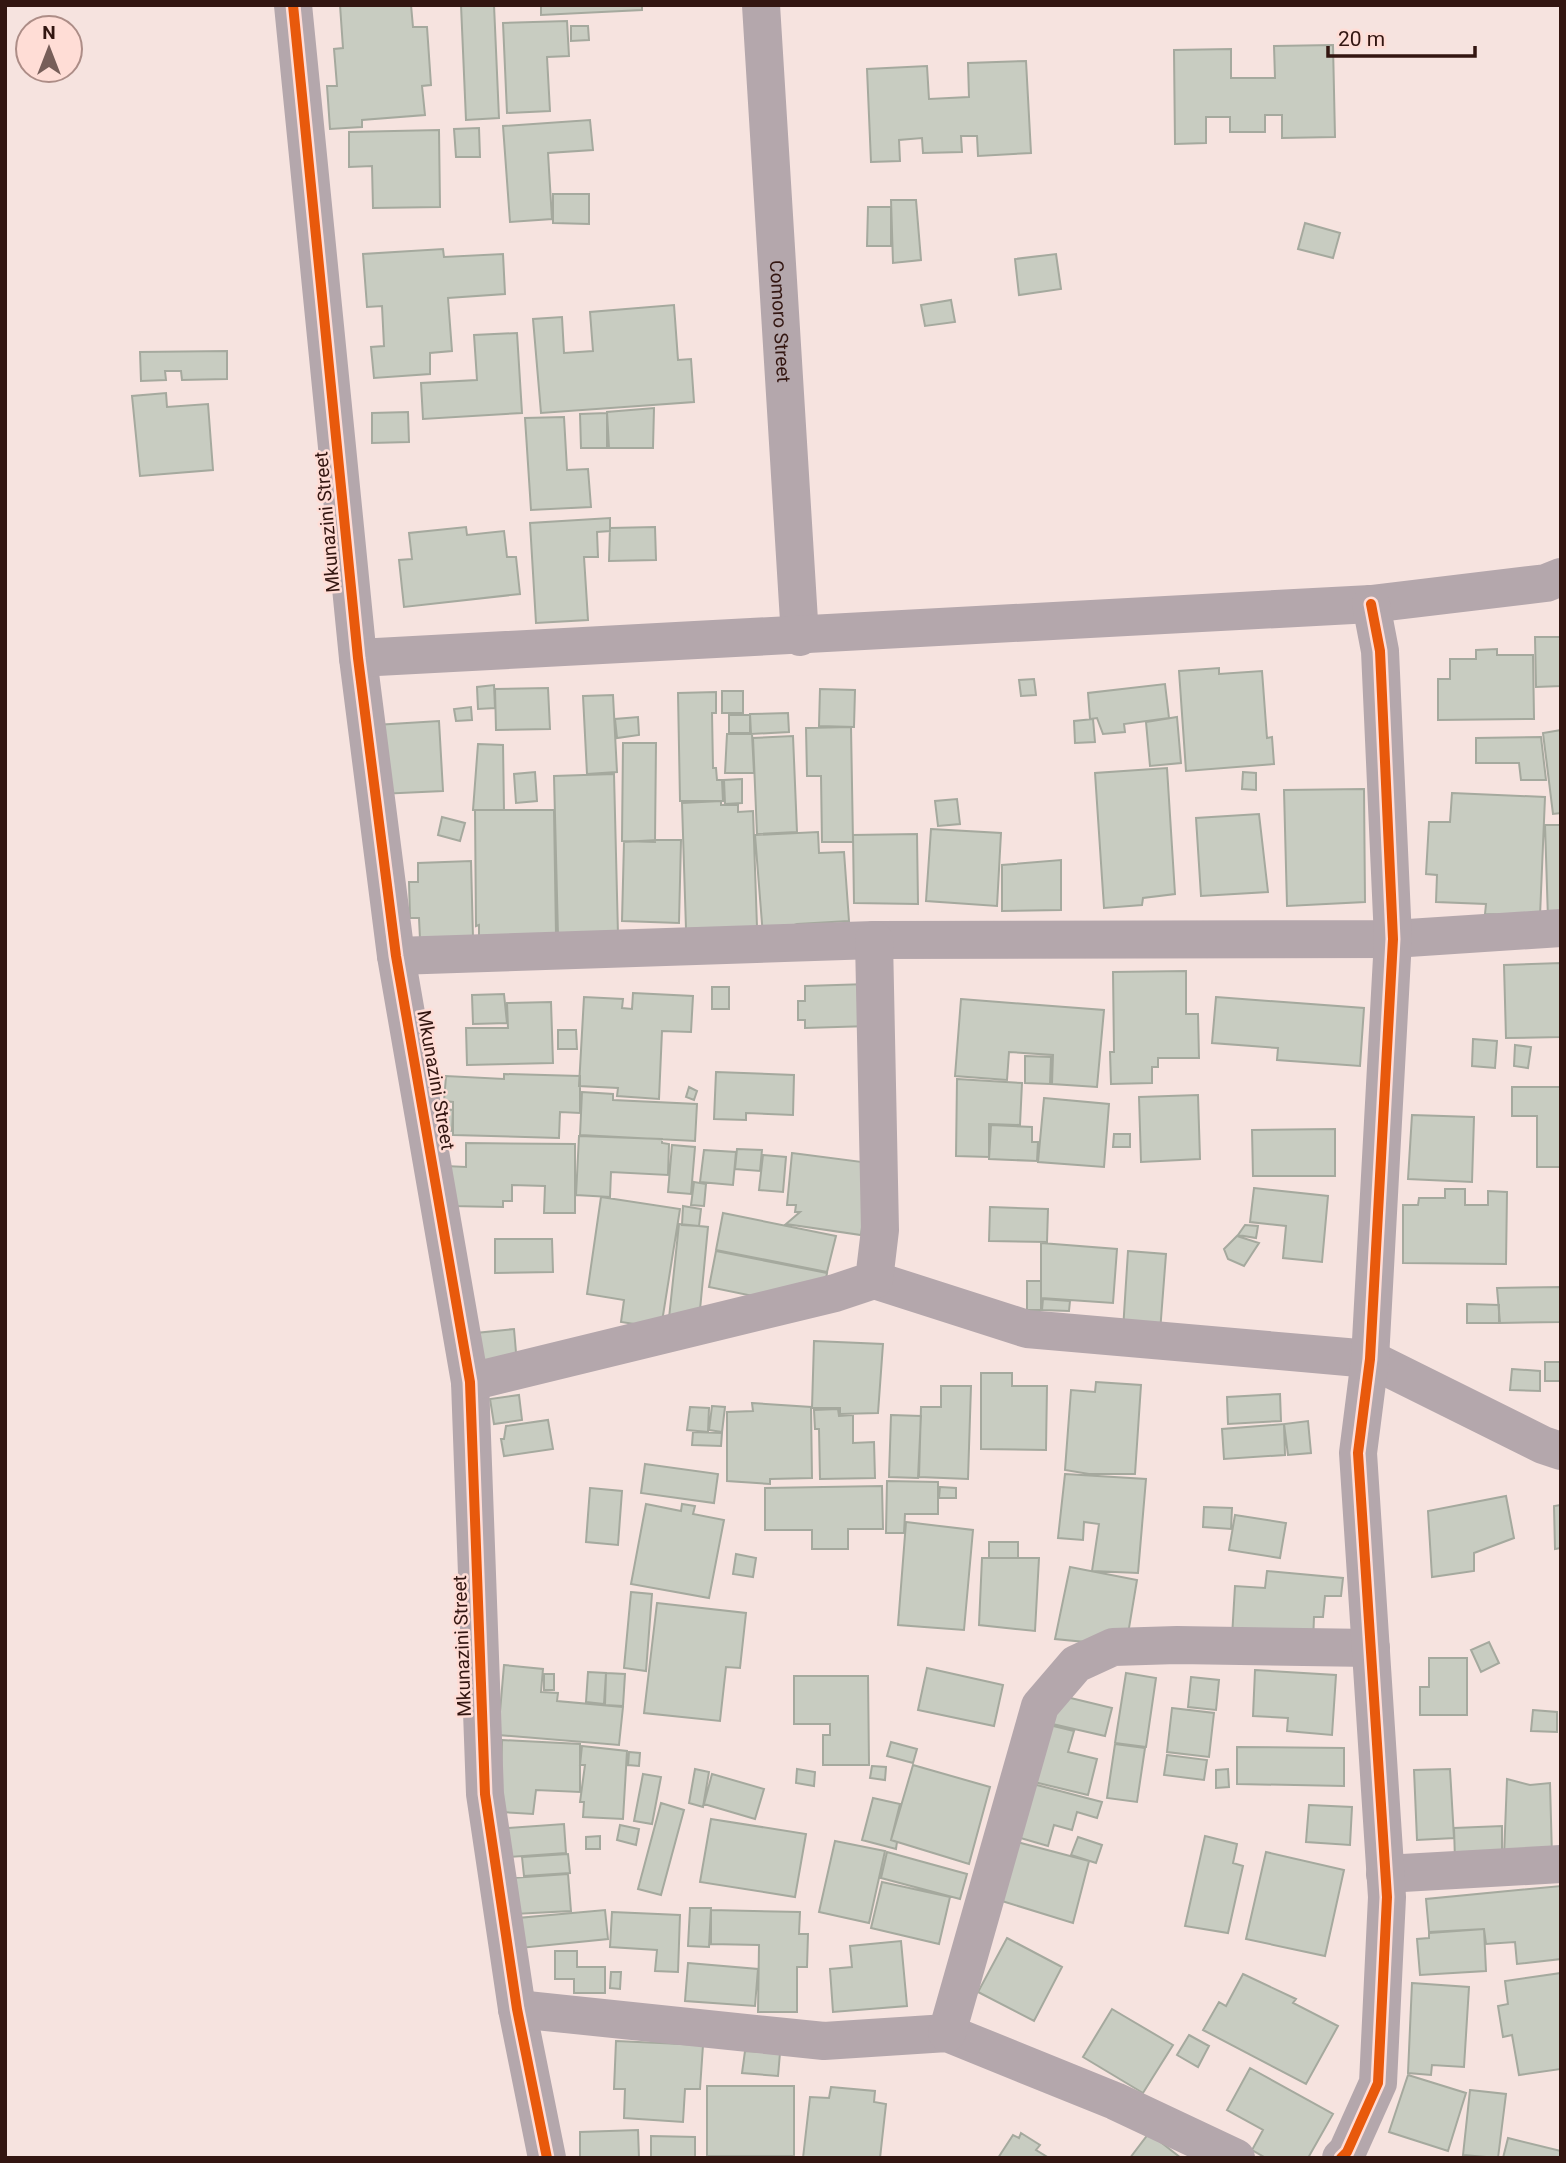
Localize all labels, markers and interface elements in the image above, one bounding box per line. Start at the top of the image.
north arrow [14,14,84,84]
scale bar [1328,14,1475,58]
text: N [42,21,56,44]
text: 20 m [1338,27,1385,51]
street label: Comoro Street [765,259,796,383]
street label: Mkunazini Street [309,451,345,593]
street label: Mkunazini Street [412,1008,460,1152]
street label: Mkunazini Street [448,1575,476,1717]

